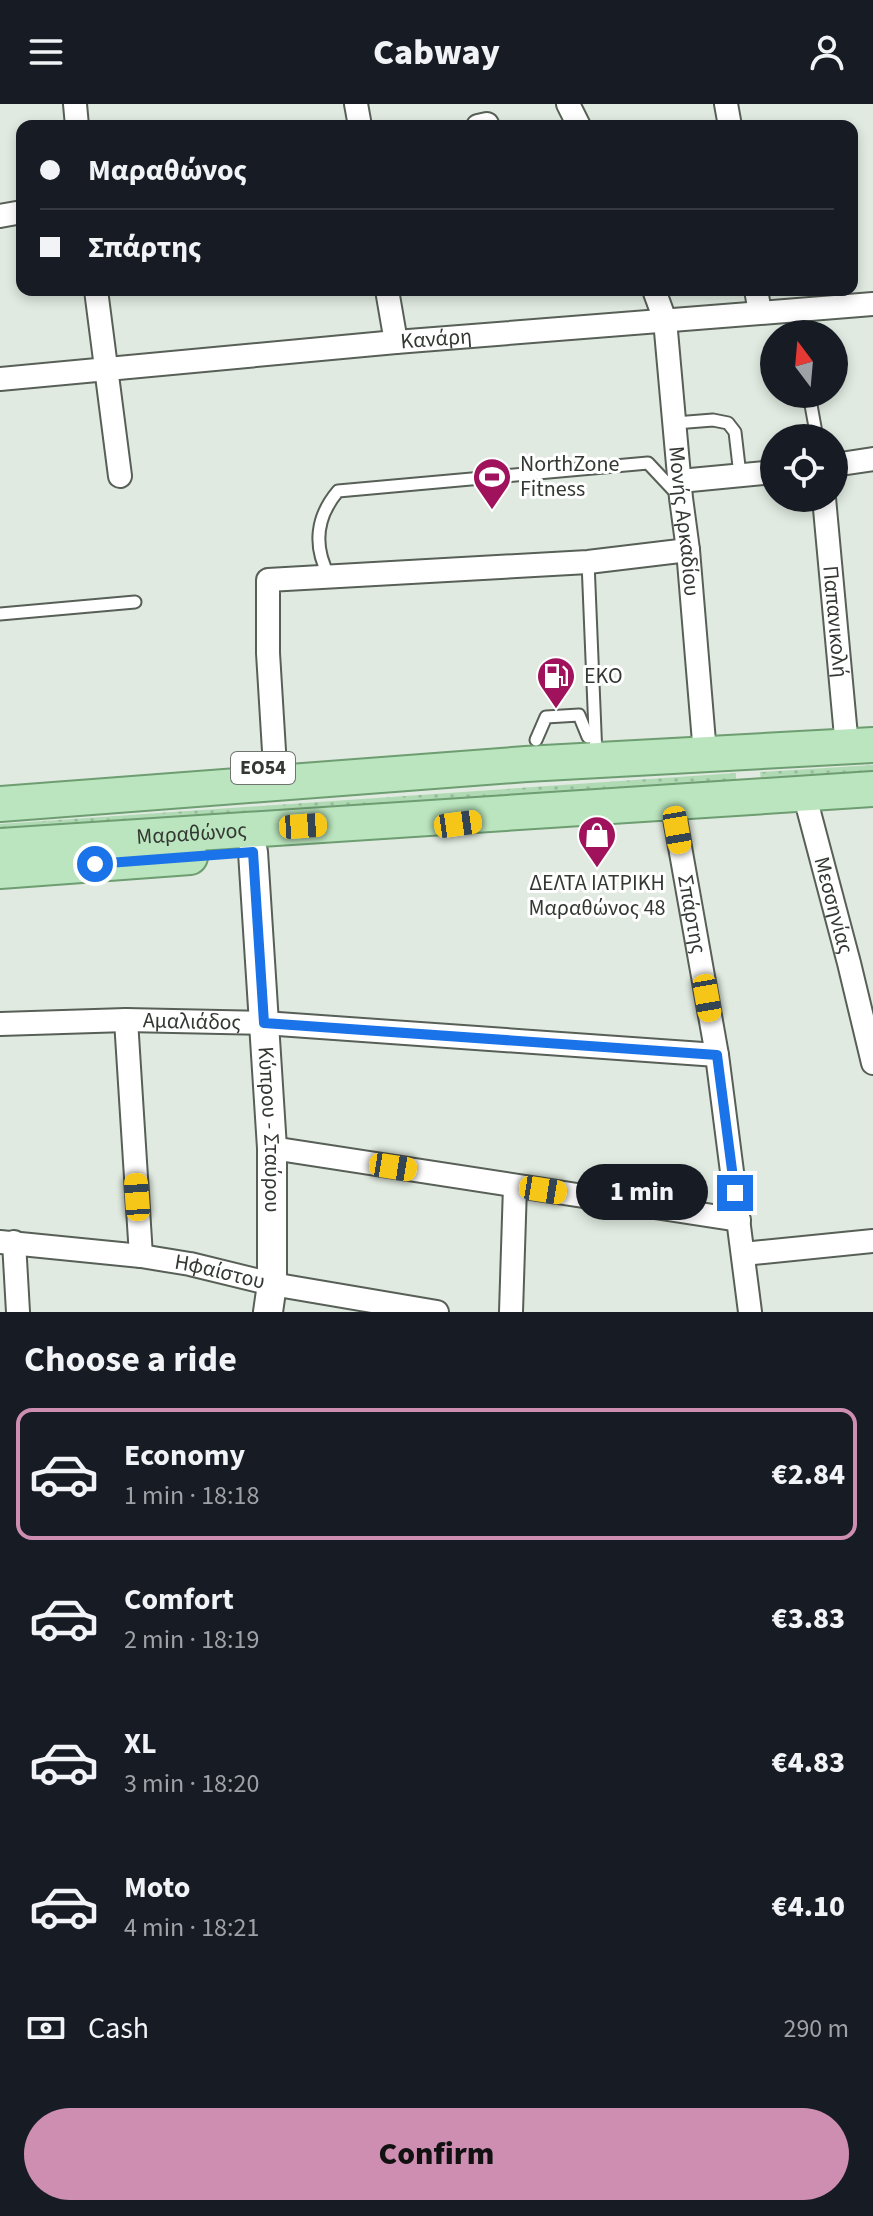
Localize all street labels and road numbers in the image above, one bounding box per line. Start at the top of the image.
street label: Κανάρη [399,320,473,358]
street label: Μονής Αρκαδίου [660,445,708,597]
street label: Παπανικολή [814,564,857,679]
road number: ΕΟ54 [231,752,295,784]
street label: Μαραθώνος [135,814,248,853]
street label: Μεσσηνίας [806,853,862,957]
street label: Σπάρτης [669,872,715,956]
street label: Αμαλιάδος [142,1004,241,1038]
street label: Κύπρου - Σταύρου [250,1045,288,1213]
street label: Ηφαίστου [172,1246,268,1298]

